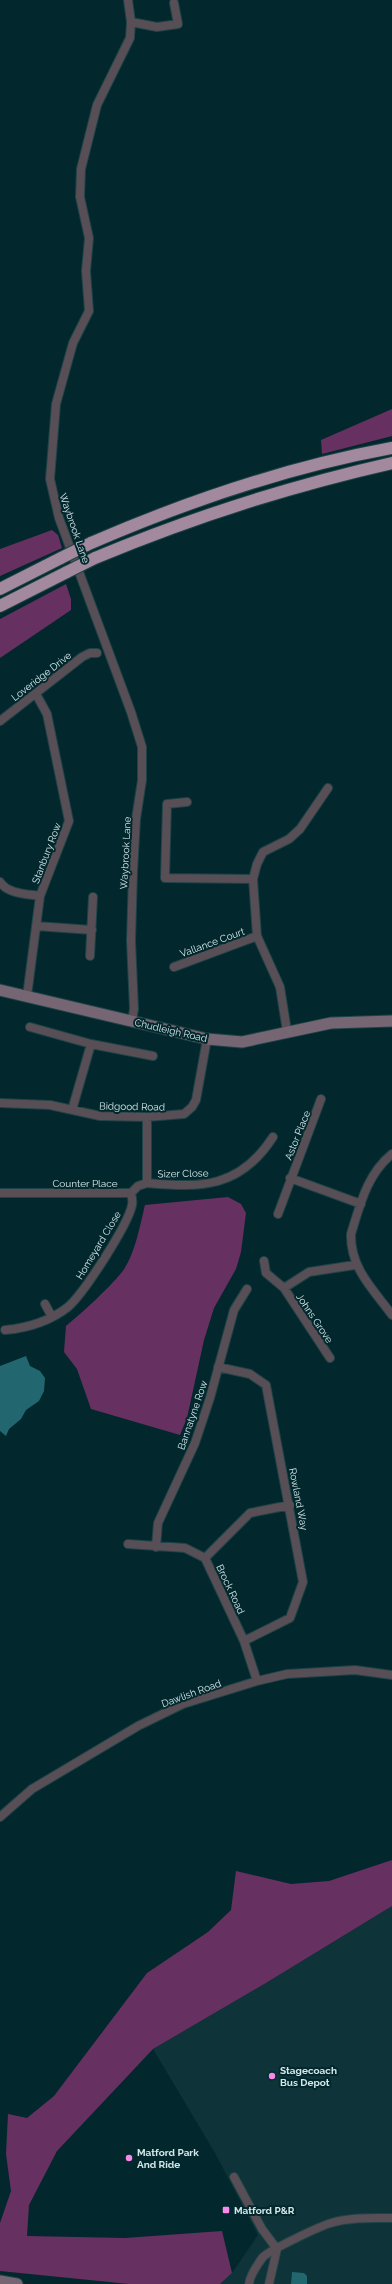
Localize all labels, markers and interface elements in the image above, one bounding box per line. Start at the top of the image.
street label: Waybrook Lane [57,492,92,565]
street label: Loveridge Drive [9,650,74,703]
street label: Waybrook Lane [118,816,133,890]
street label: Stanbury Row [30,821,63,885]
street label: Vallance Court [178,925,247,959]
street label: Chudleigh Road [134,1017,208,1044]
street label: Bidgood Road [99,1100,165,1113]
street label: Astor Place [283,1109,312,1161]
street label: Sizer Close [157,1168,209,1179]
street label: Counter Place [52,1178,118,1189]
street label: Homeyard Close [74,1209,123,1281]
street label: Johns Grove [294,1292,335,1345]
street label: Bannatyne Row [175,1379,209,1451]
street label: Rowland Way [287,1467,310,1532]
street label: Brock Road [214,1563,247,1616]
street label: Dawlish Road [160,1678,222,1709]
place label: Stagecoach Bus Depot [280,2065,337,2088]
marker: Stagecoach Bus Depot [267,2071,277,2081]
place label: Matford Park And Ride [137,2147,199,2170]
marker: Matford Park And Ride [124,2153,134,2163]
marker: Matford P&R [221,2205,231,2215]
place label: Matford P&R [234,2205,295,2216]

